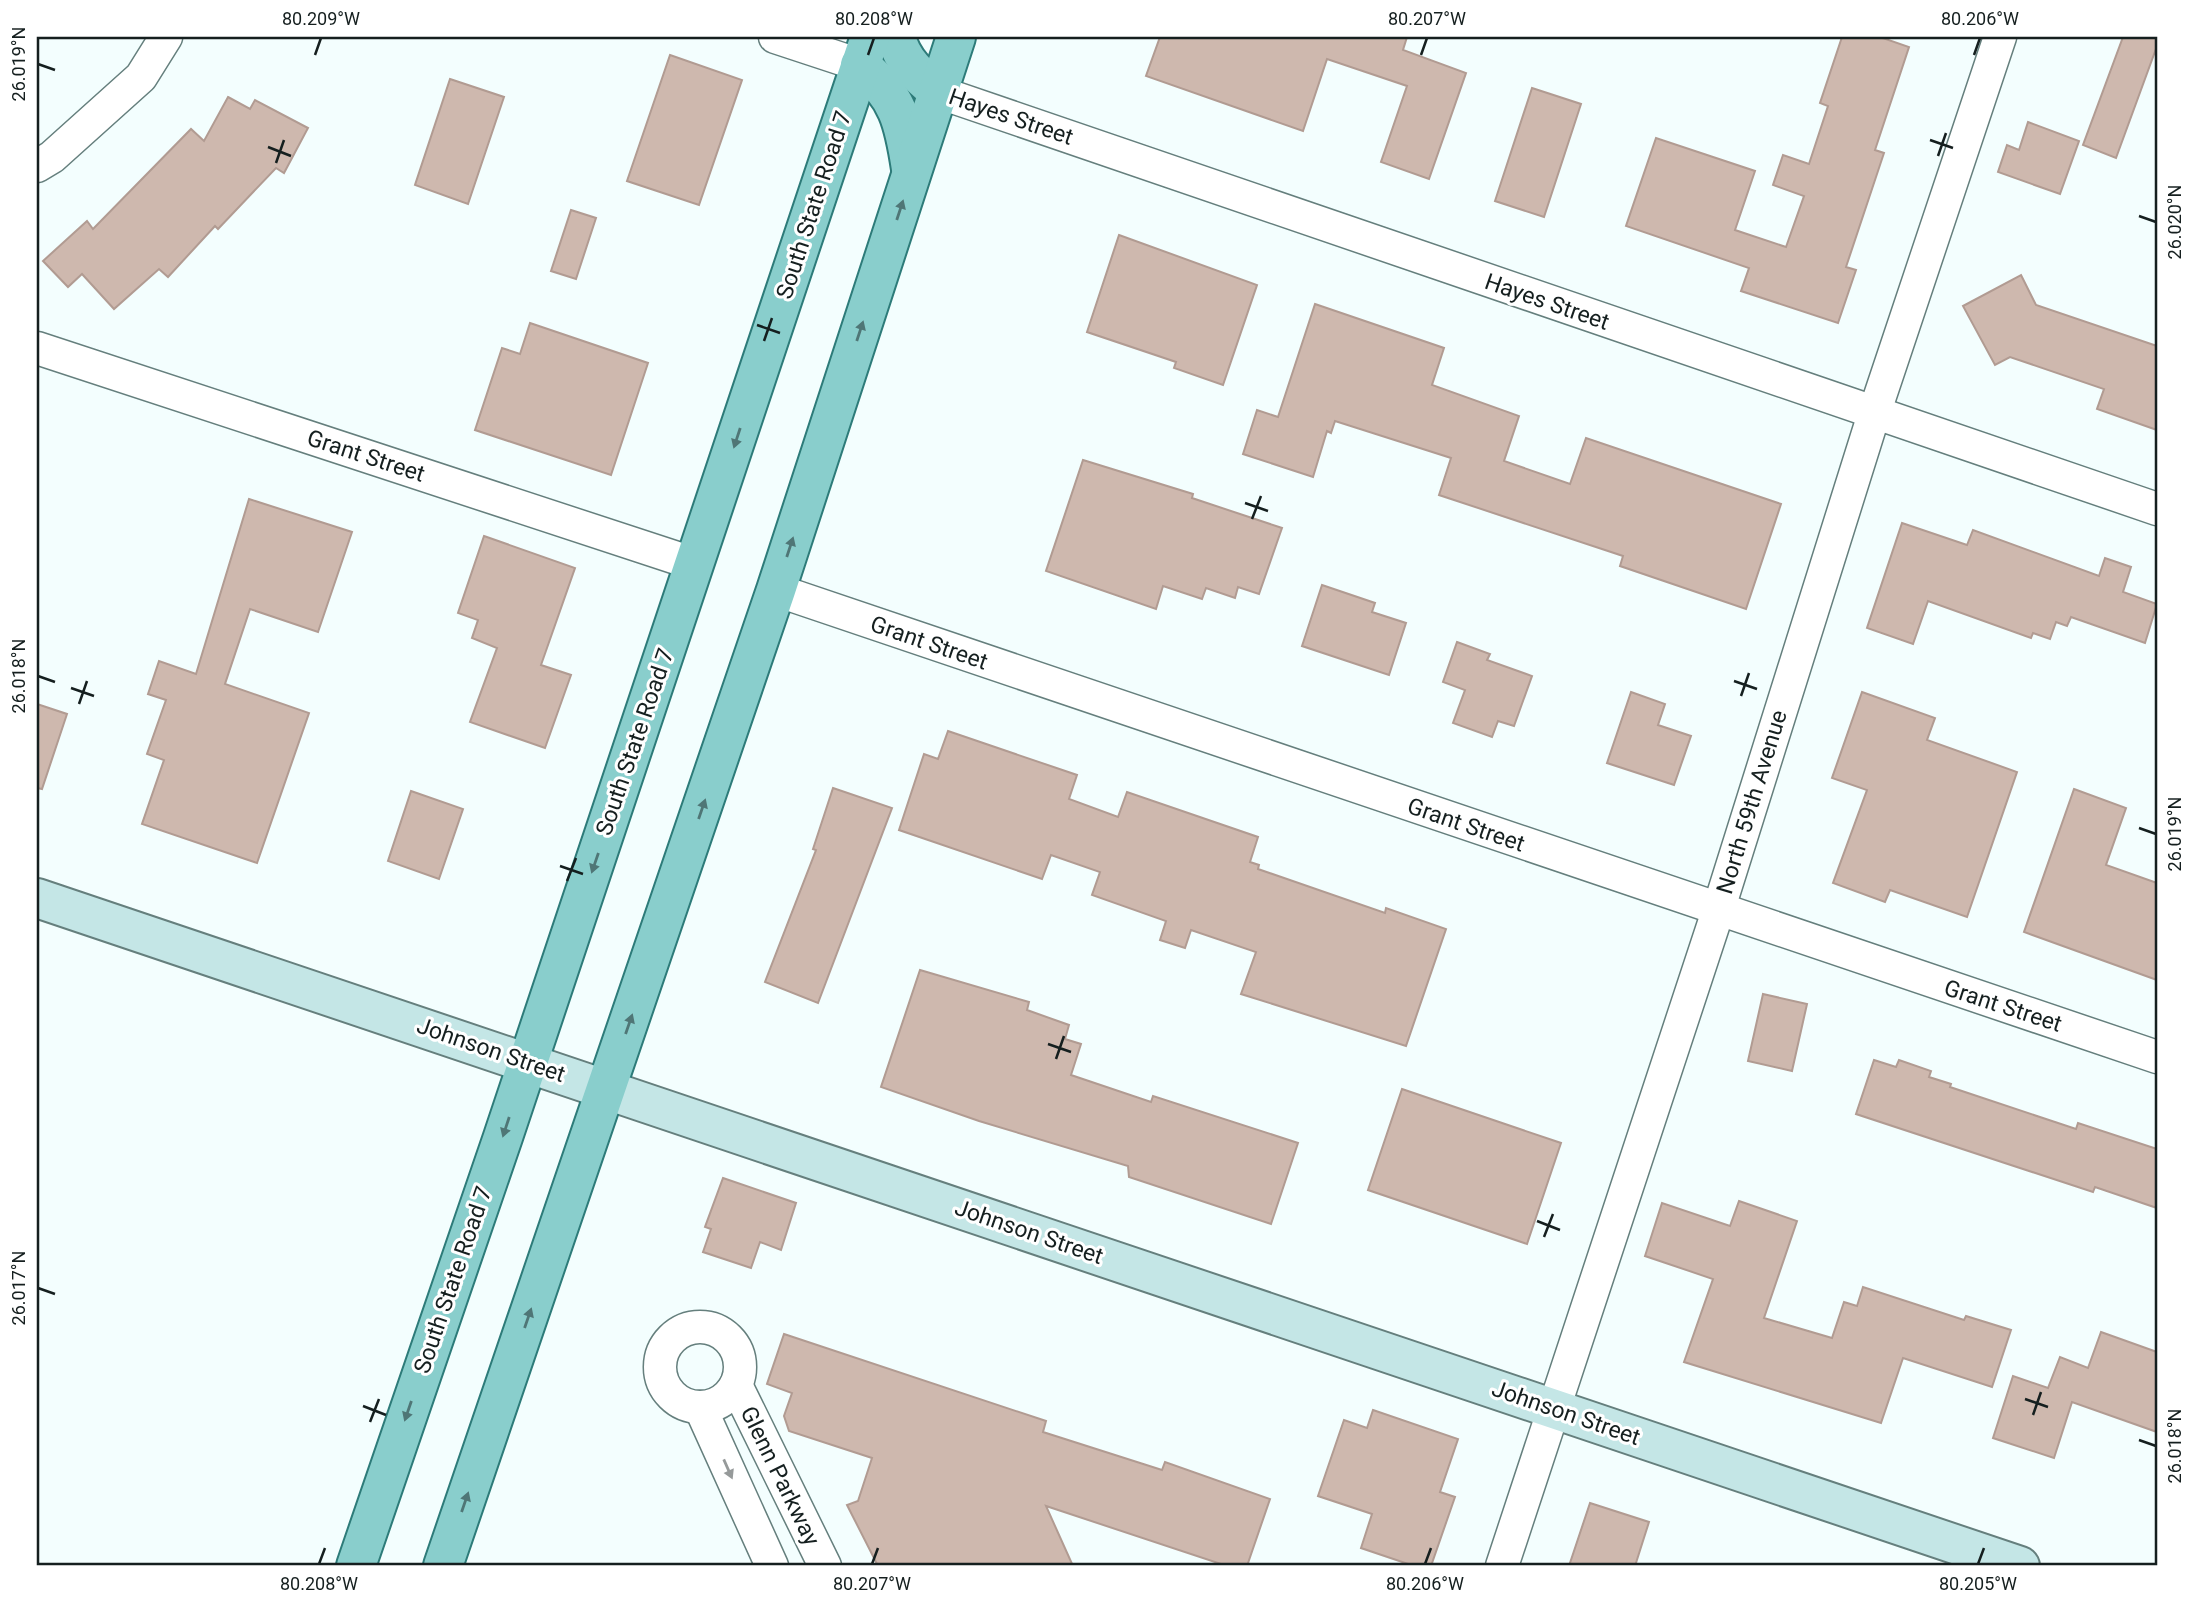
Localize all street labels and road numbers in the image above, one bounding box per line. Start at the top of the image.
street label: Hayes Street [945,83,1077,151]
street label: South State Road 7 [771,108,857,302]
street label: Hayes Street [1481,268,1613,336]
street label: Grant Street [304,424,428,488]
street label: Grant Street [867,610,991,676]
street label: South State Road 7 [590,645,680,839]
street label: North 59th Avenue [1711,707,1793,897]
street label: Grant Street [1404,792,1528,858]
street label: Grant Street [1941,974,2065,1038]
street label: Johnson Street [413,1012,569,1088]
street label: South State Road 7 [408,1183,498,1377]
street label: Johnson Street [951,1194,1107,1270]
street label: Johnson Street [1488,1375,1644,1451]
street label: Glenn Parkway [735,1402,825,1550]

